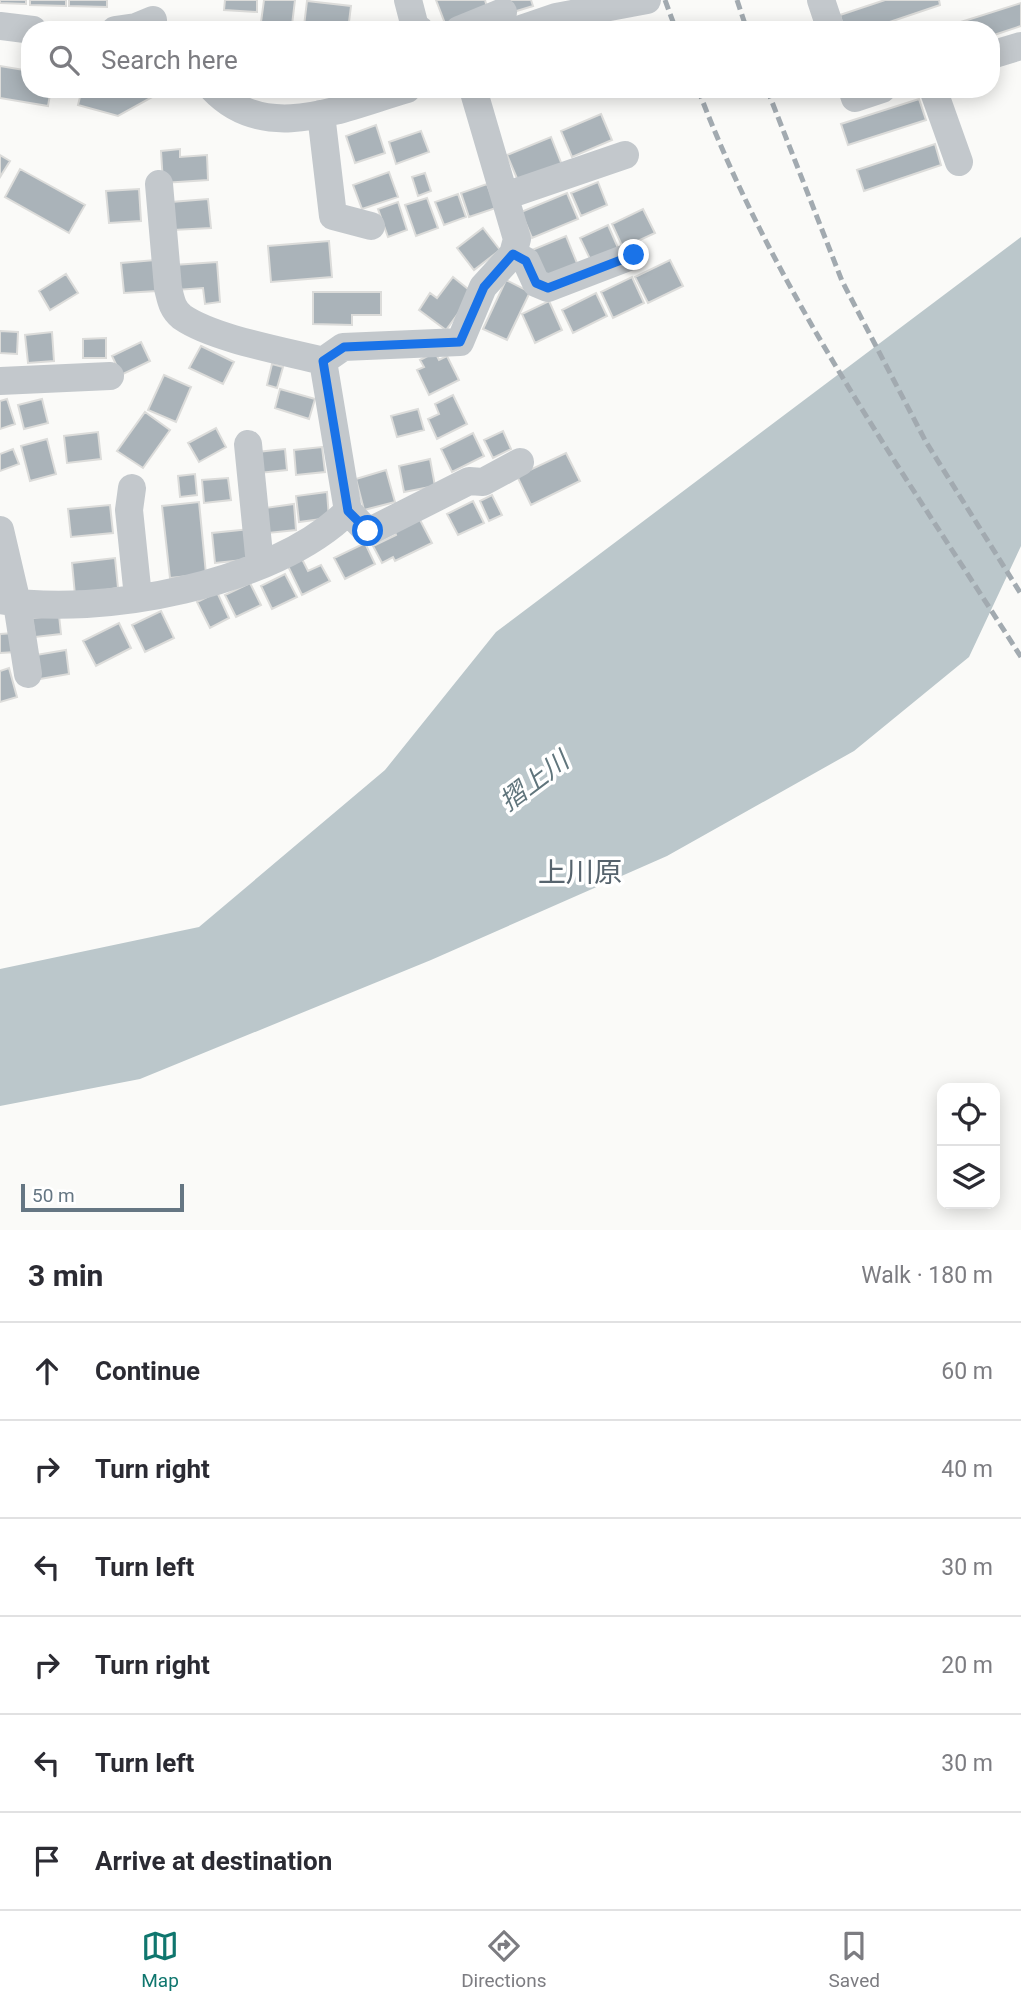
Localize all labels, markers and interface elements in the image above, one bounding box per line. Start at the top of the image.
search box [21,21,1000,98]
icon: search [45,41,83,79]
text: Search here [101,45,238,75]
route end [618,239,649,270]
route start [352,515,383,546]
water label: 摺上川 [494,744,577,816]
district label: 上川原 [538,856,622,889]
map controls [937,1083,1000,1209]
button: locate [937,1083,1000,1146]
button: layers [937,1146,1000,1209]
scale bar [21,1181,184,1213]
text: 50 m [32,1184,75,1207]
text: 3 min [28,1258,103,1293]
text: Walk · 180 m [861,1262,993,1289]
icon: ahead [28,1352,66,1390]
text: Continue [95,1356,200,1386]
text: 60 m [941,1358,993,1385]
icon: right [28,1450,66,1488]
text: Turn right [95,1454,210,1484]
text: 40 m [941,1456,993,1483]
icon: left [28,1548,66,1586]
text: Turn left [95,1552,194,1582]
text: 30 m [941,1554,993,1581]
icon: right [28,1646,66,1684]
text: Turn right [95,1650,210,1680]
text: 20 m [941,1652,993,1679]
icon: left [28,1744,66,1782]
text: Turn left [95,1748,194,1778]
text: 30 m [941,1750,993,1777]
icon: arrive [28,1842,66,1880]
text: Arrive at destination [95,1846,332,1876]
tab: Map [141,1927,179,1992]
tab: Directions [461,1927,546,1992]
tab: Saved [829,1927,880,1992]

